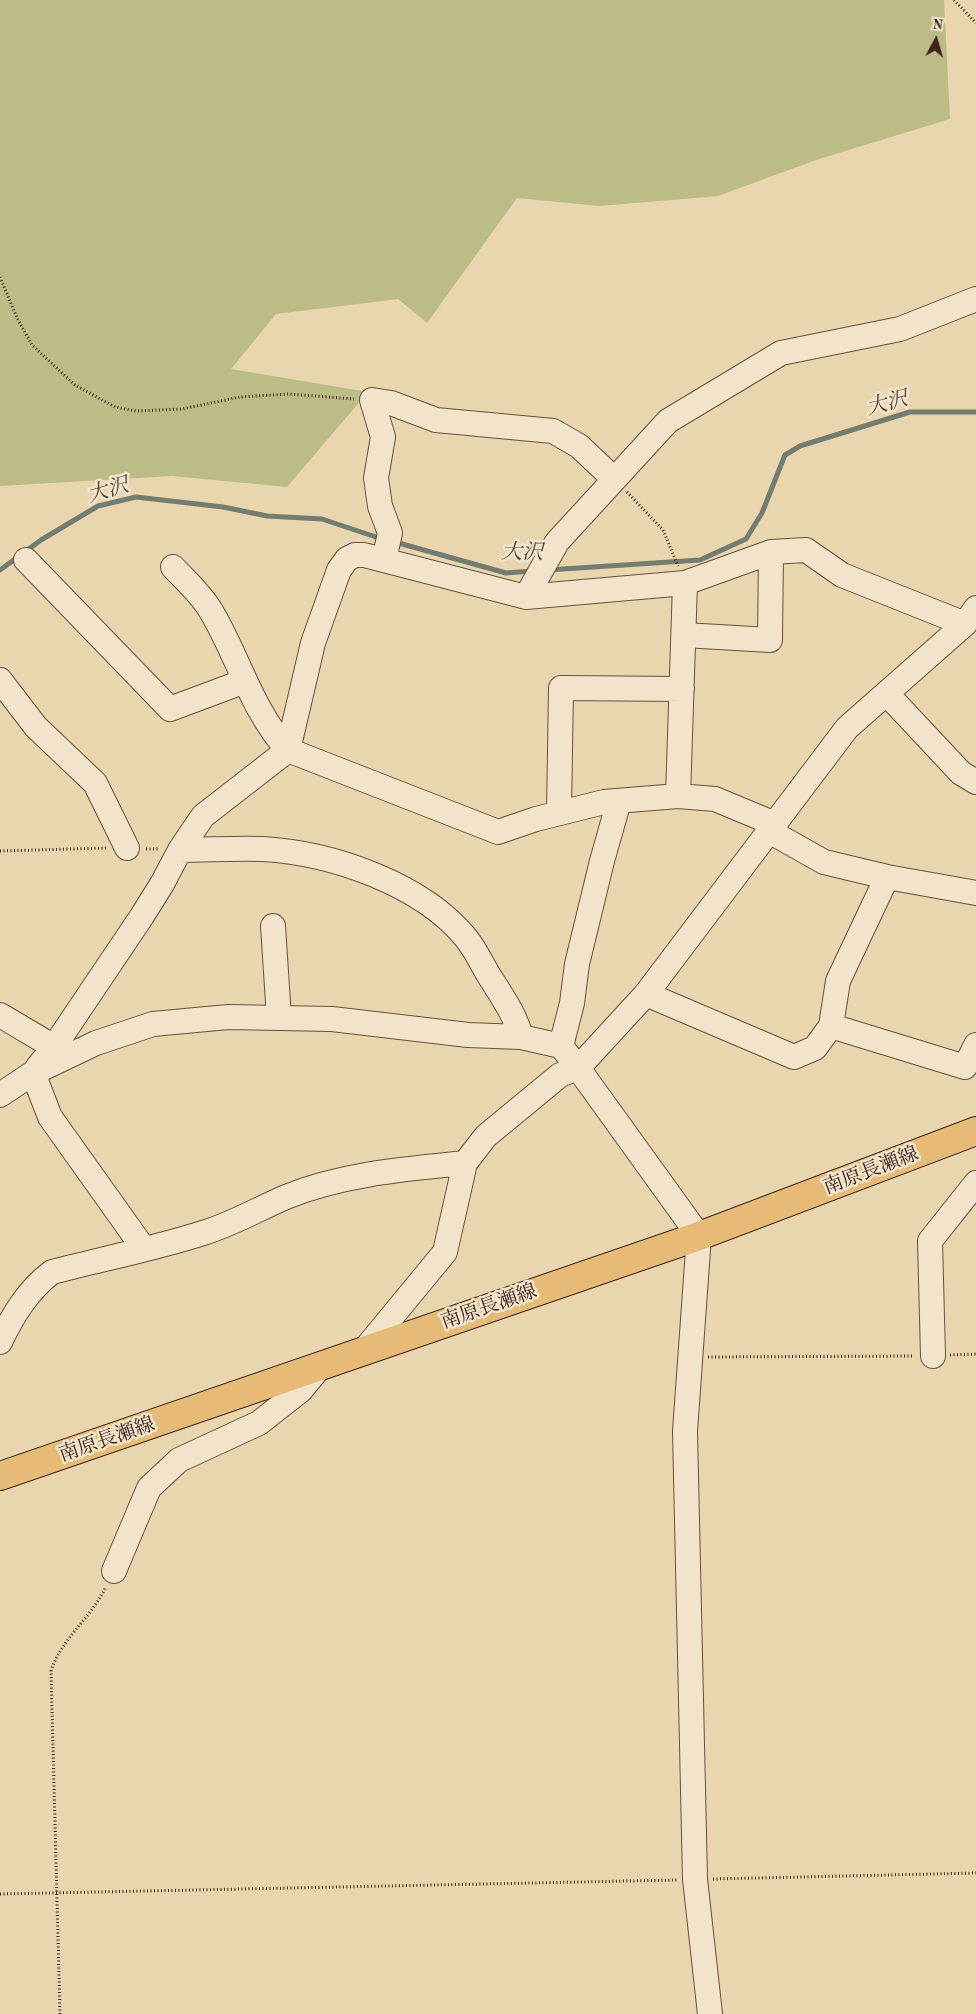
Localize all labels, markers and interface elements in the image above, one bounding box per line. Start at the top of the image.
north arrow [911,15,961,65]
text: N [932,18,944,33]
water label: 大沢 [864,387,910,421]
water label: 大沢 [84,473,132,509]
water label: 大沢 [501,540,543,566]
street label: 南原長瀬線 [820,1142,922,1200]
street label: 南原長瀬線 [438,1279,540,1335]
street label: 南原長瀬線 [56,1412,158,1468]

